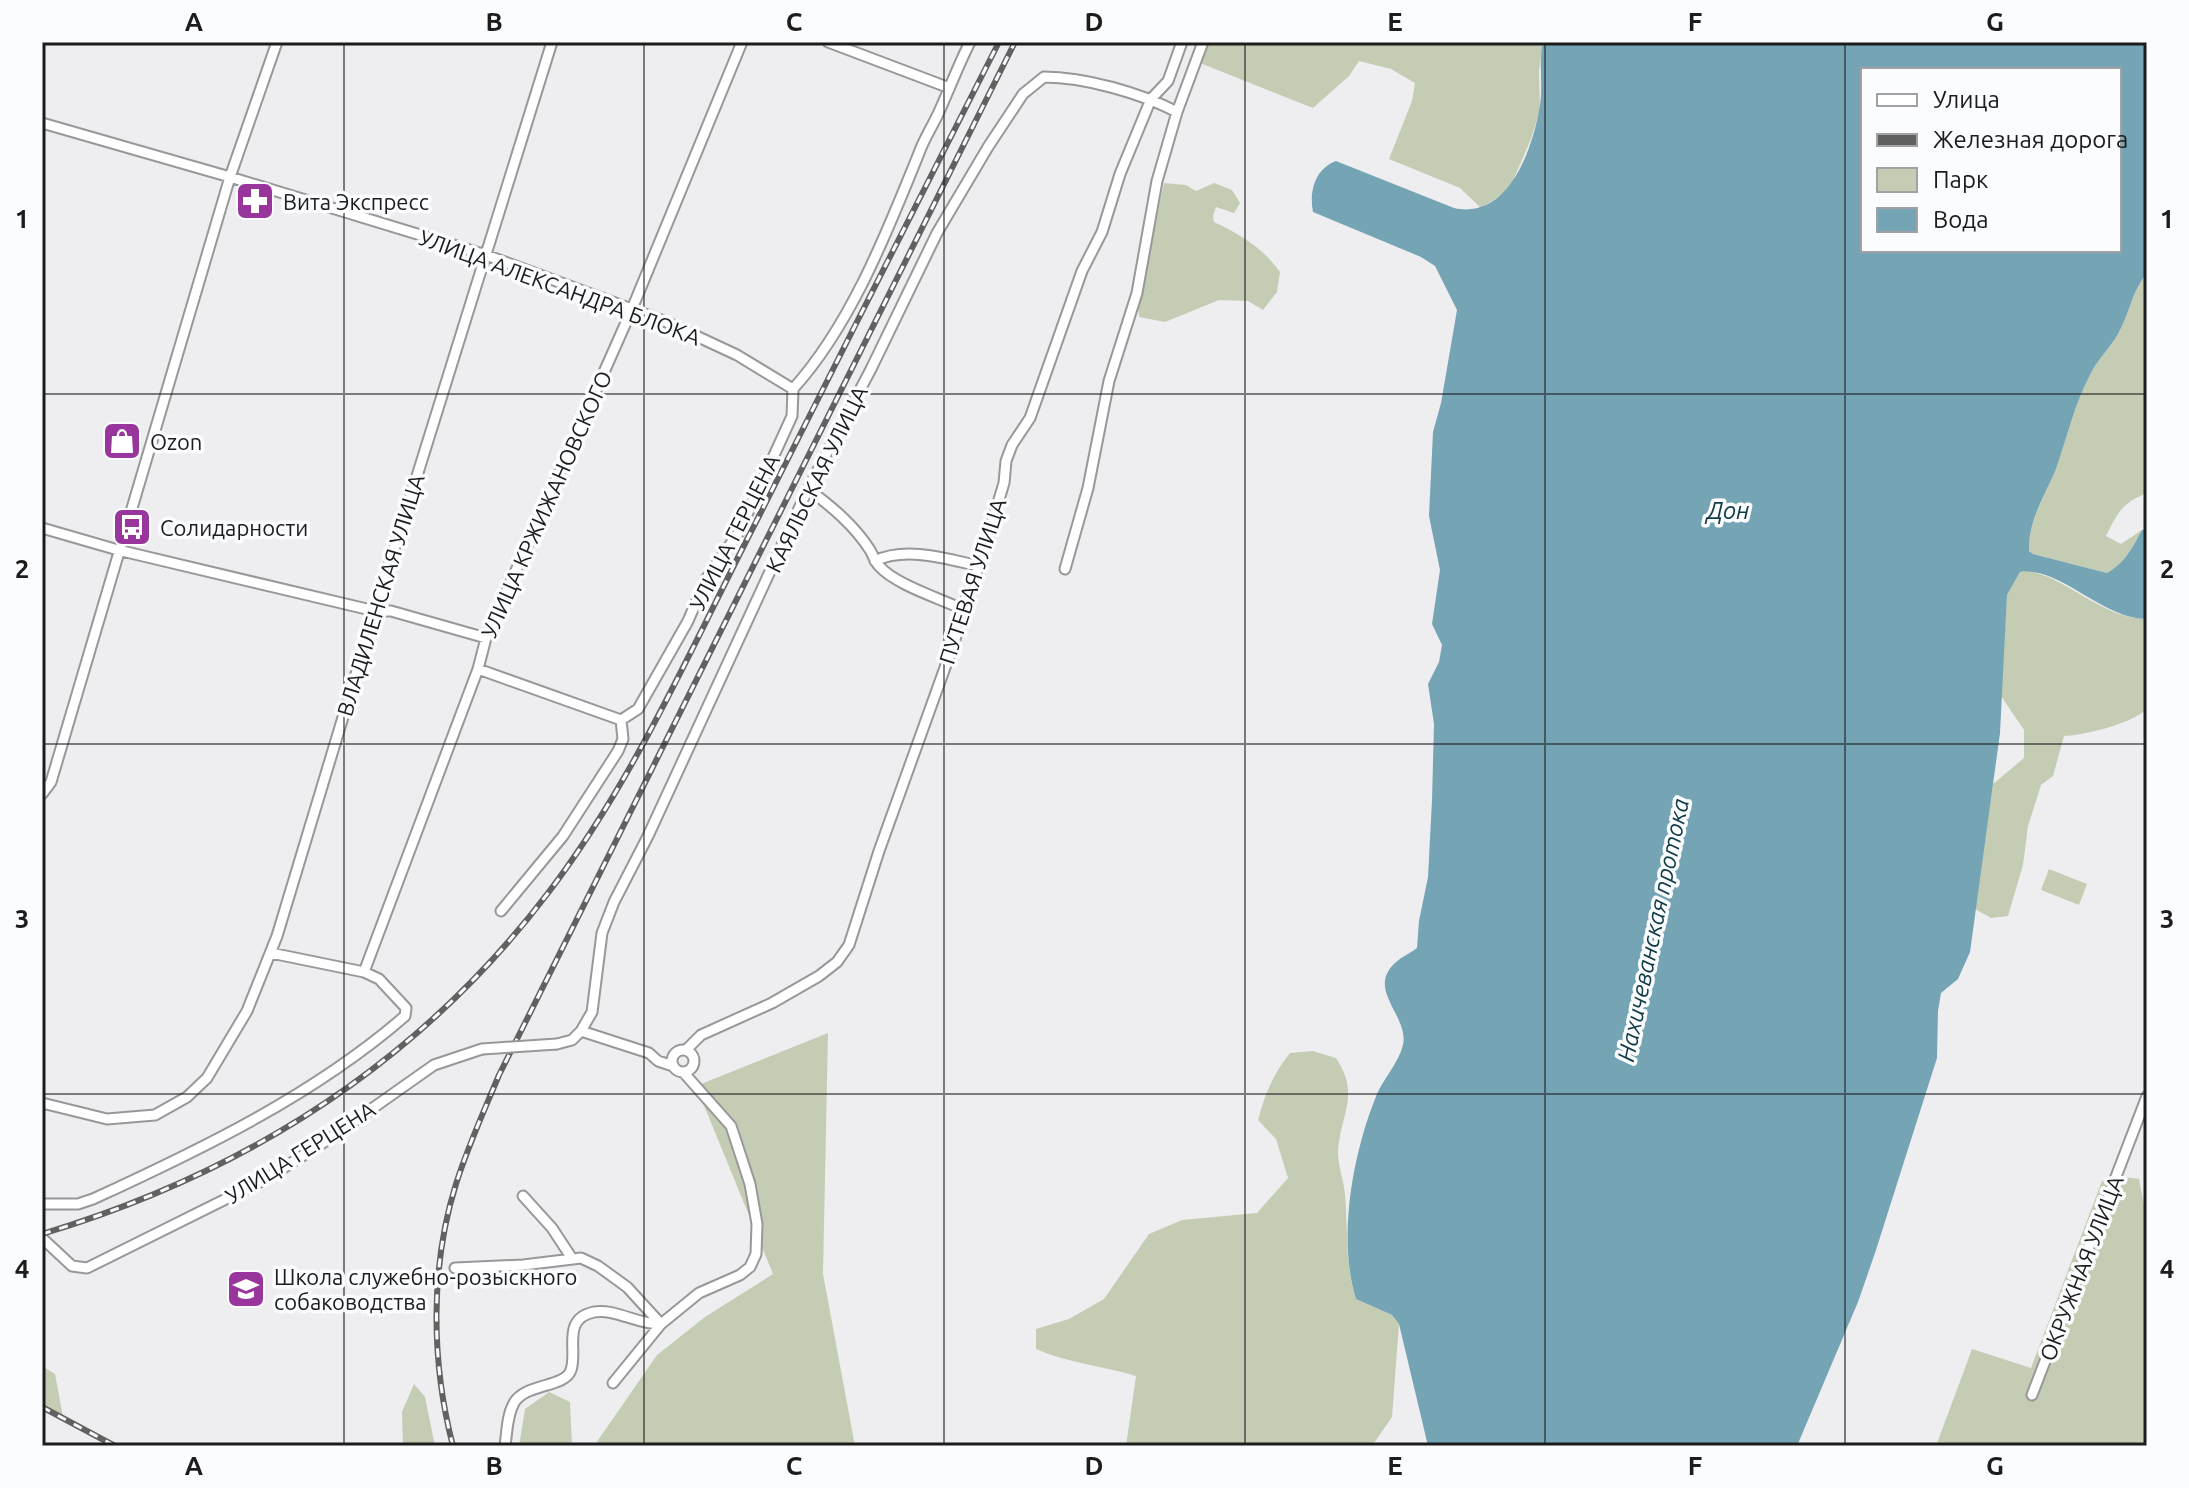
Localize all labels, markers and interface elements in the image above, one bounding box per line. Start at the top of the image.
text: A [185,7,204,36]
text: B [485,7,503,36]
text: C [786,7,803,36]
text: D [1085,7,1103,36]
text: E [1387,7,1403,36]
text: F [1688,7,1702,36]
text: G [1986,7,2004,36]
legend [1861,68,2121,252]
text: Улица [1933,86,2000,113]
text: Железная дорога [1933,126,2128,153]
text: Парк [1933,166,1988,193]
pharmacy icon: Вита Экспресс [234,180,276,222]
place label: Вита Экспресс [283,189,429,214]
text: 1 [15,204,29,233]
text: 1 [2160,204,2174,233]
text: Вода [1933,206,1989,233]
street label: УЛИЦА АЛЕКСАНДРА БЛОКА [416,224,705,350]
street label: УЛИЦА КРЖИЖАНОВСКОГО [476,367,616,641]
street label: КАЯЛЬСКАЯ УЛИЦА [760,381,872,576]
shop icon: Ozon [101,420,143,462]
place label: Ozon [150,429,202,454]
street label: УЛИЦА ГЕРЦЕНА [684,449,784,614]
street label: ВЛАДИЛЕНСКАЯ УЛИЦА [331,471,429,719]
street label: ПУТЕВАЯ УЛИЦА [933,494,1011,667]
water label: Дон [1704,497,1749,524]
bus stop icon: Солидарности [111,506,153,548]
place label: Солидарности [160,515,308,540]
text: 2 [15,554,29,583]
text: 2 [2160,554,2174,583]
water label: Нахичеванская протока [1612,796,1694,1064]
text: 3 [15,904,29,933]
text: 3 [2160,904,2174,933]
street label: УЛИЦА ГЕРЦЕНА [221,1096,380,1208]
street label: ОКРУЖНАЯ УЛИЦА [2034,1171,2128,1364]
text: 4 [15,1254,29,1283]
text: 4 [2160,1254,2174,1283]
place label: Школа служебно-розыскного собаководства [274,1264,577,1314]
school or university icon: Школа служебно-розыскного собаководства [225,1268,267,1310]
text: A [185,1451,204,1480]
text: B [485,1451,503,1480]
text: C [786,1451,803,1480]
text: D [1085,1451,1103,1480]
text: E [1387,1451,1403,1480]
text: F [1688,1451,1702,1480]
text: G [1986,1451,2004,1480]

